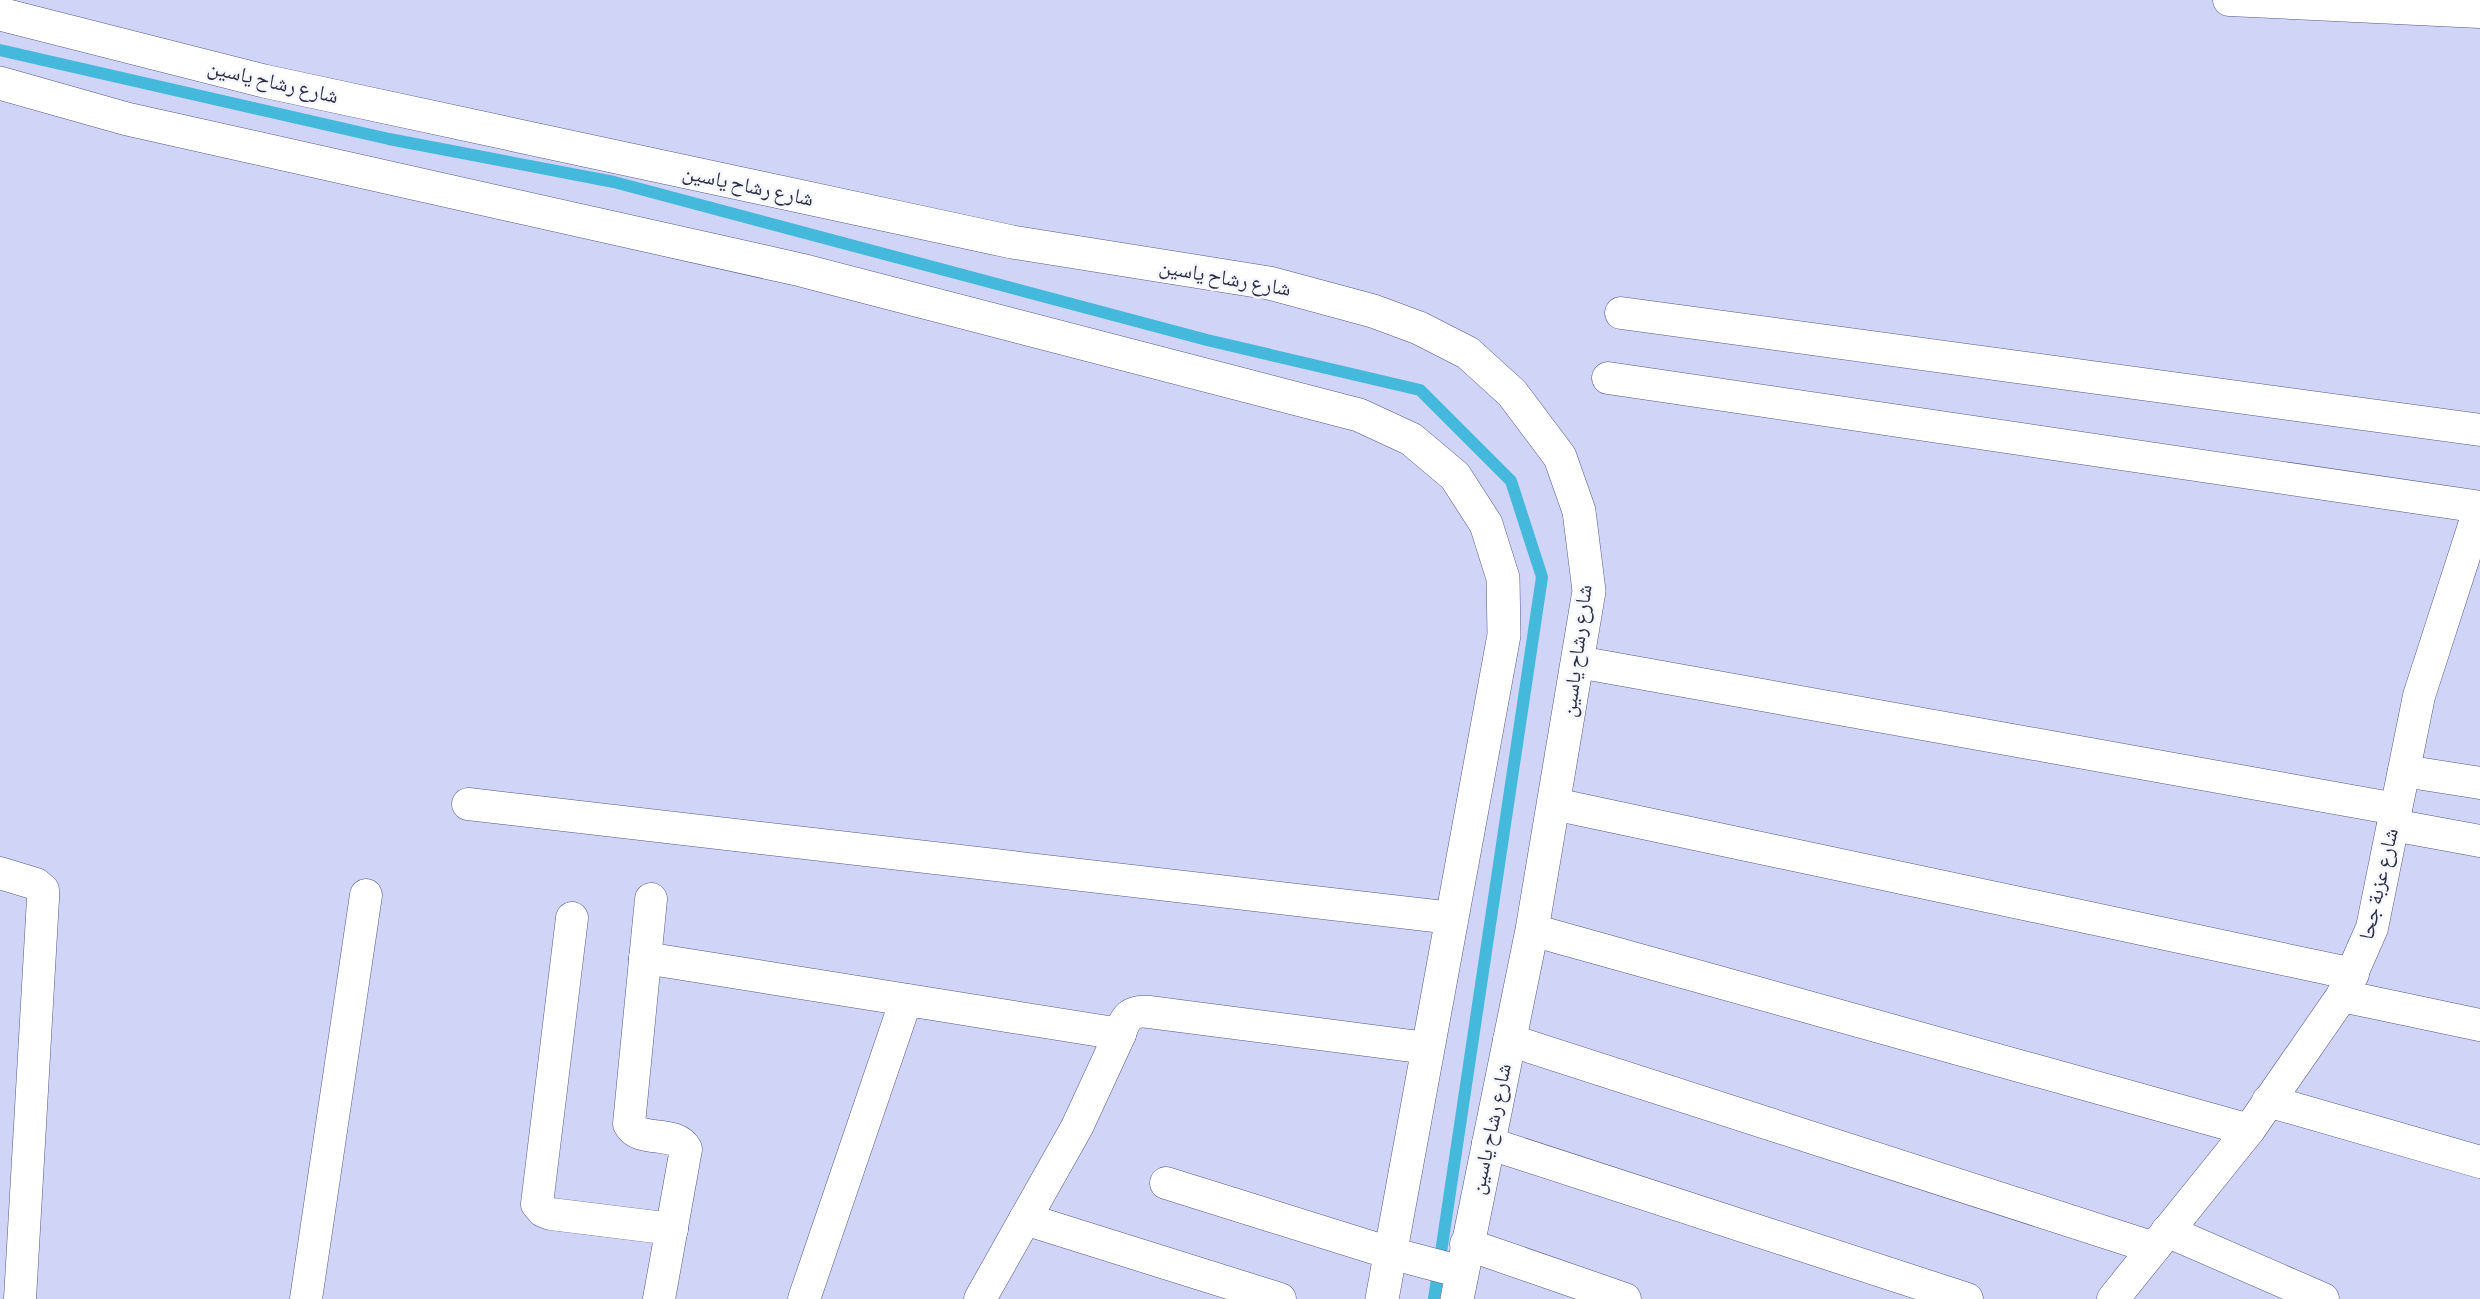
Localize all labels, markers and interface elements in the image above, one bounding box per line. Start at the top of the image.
street label: شارع رشاح ياسين [205,55,341,109]
street label: شارع رشاح ياسين [680,160,816,212]
street label: شارع رشاح ياسين [1157,254,1293,302]
street label: شارع رشاح ياسين [1556,583,1598,719]
street label: شارع عزبة جحا [2354,826,2404,942]
street label: شارع رشاح ياسين [1465,1061,1517,1197]

